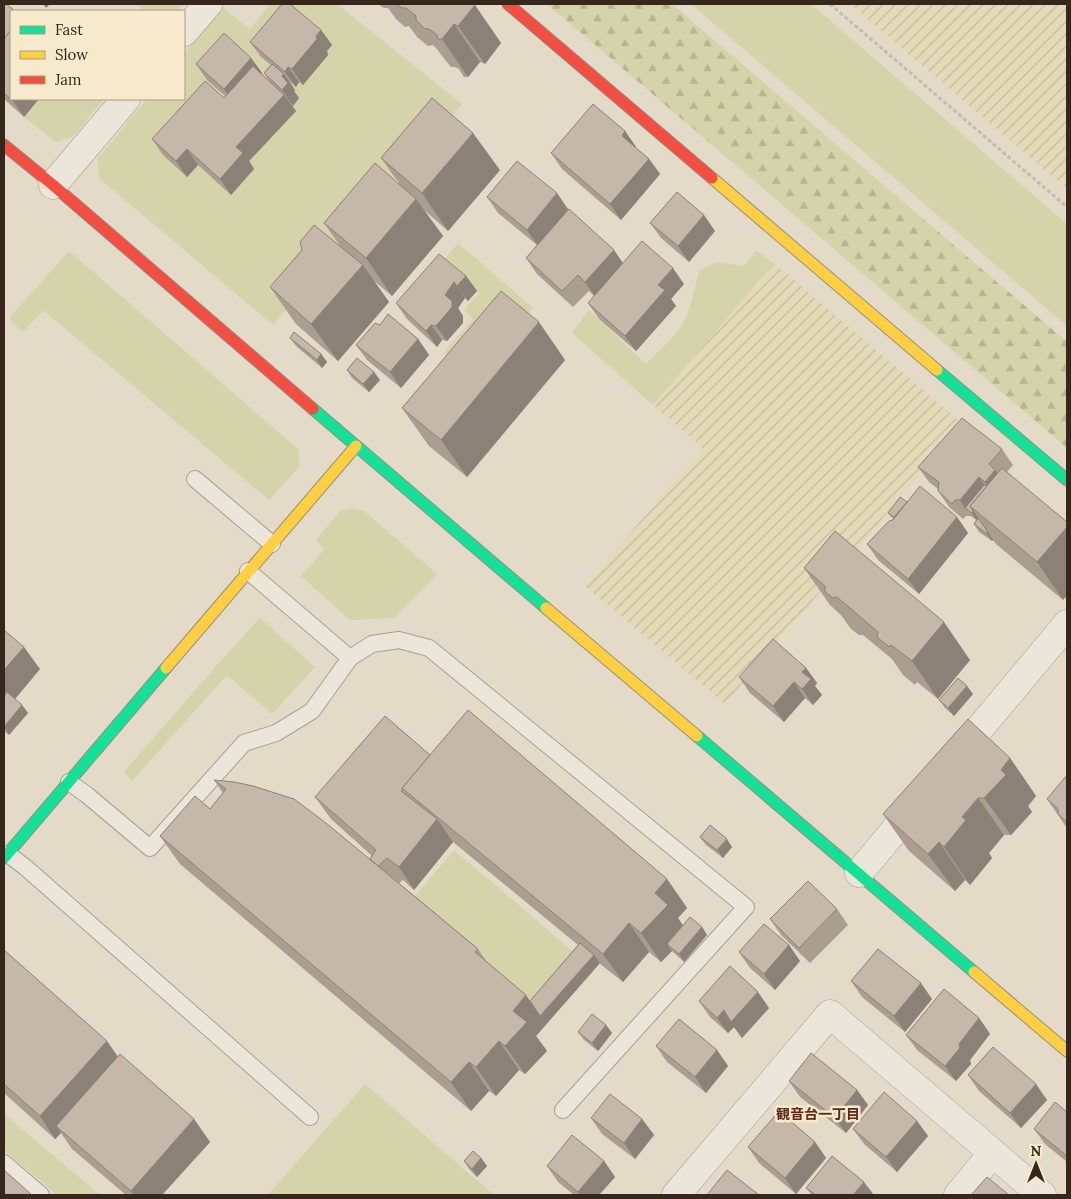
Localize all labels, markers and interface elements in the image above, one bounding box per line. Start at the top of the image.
legend [10,10,185,100]
text: Fast [55,20,83,39]
text: Slow [55,45,88,64]
text: Jam [54,70,82,89]
district label: 観音台一丁目 [776,1105,860,1123]
north arrow [1011,1139,1061,1189]
text: N [1031,1142,1042,1160]

